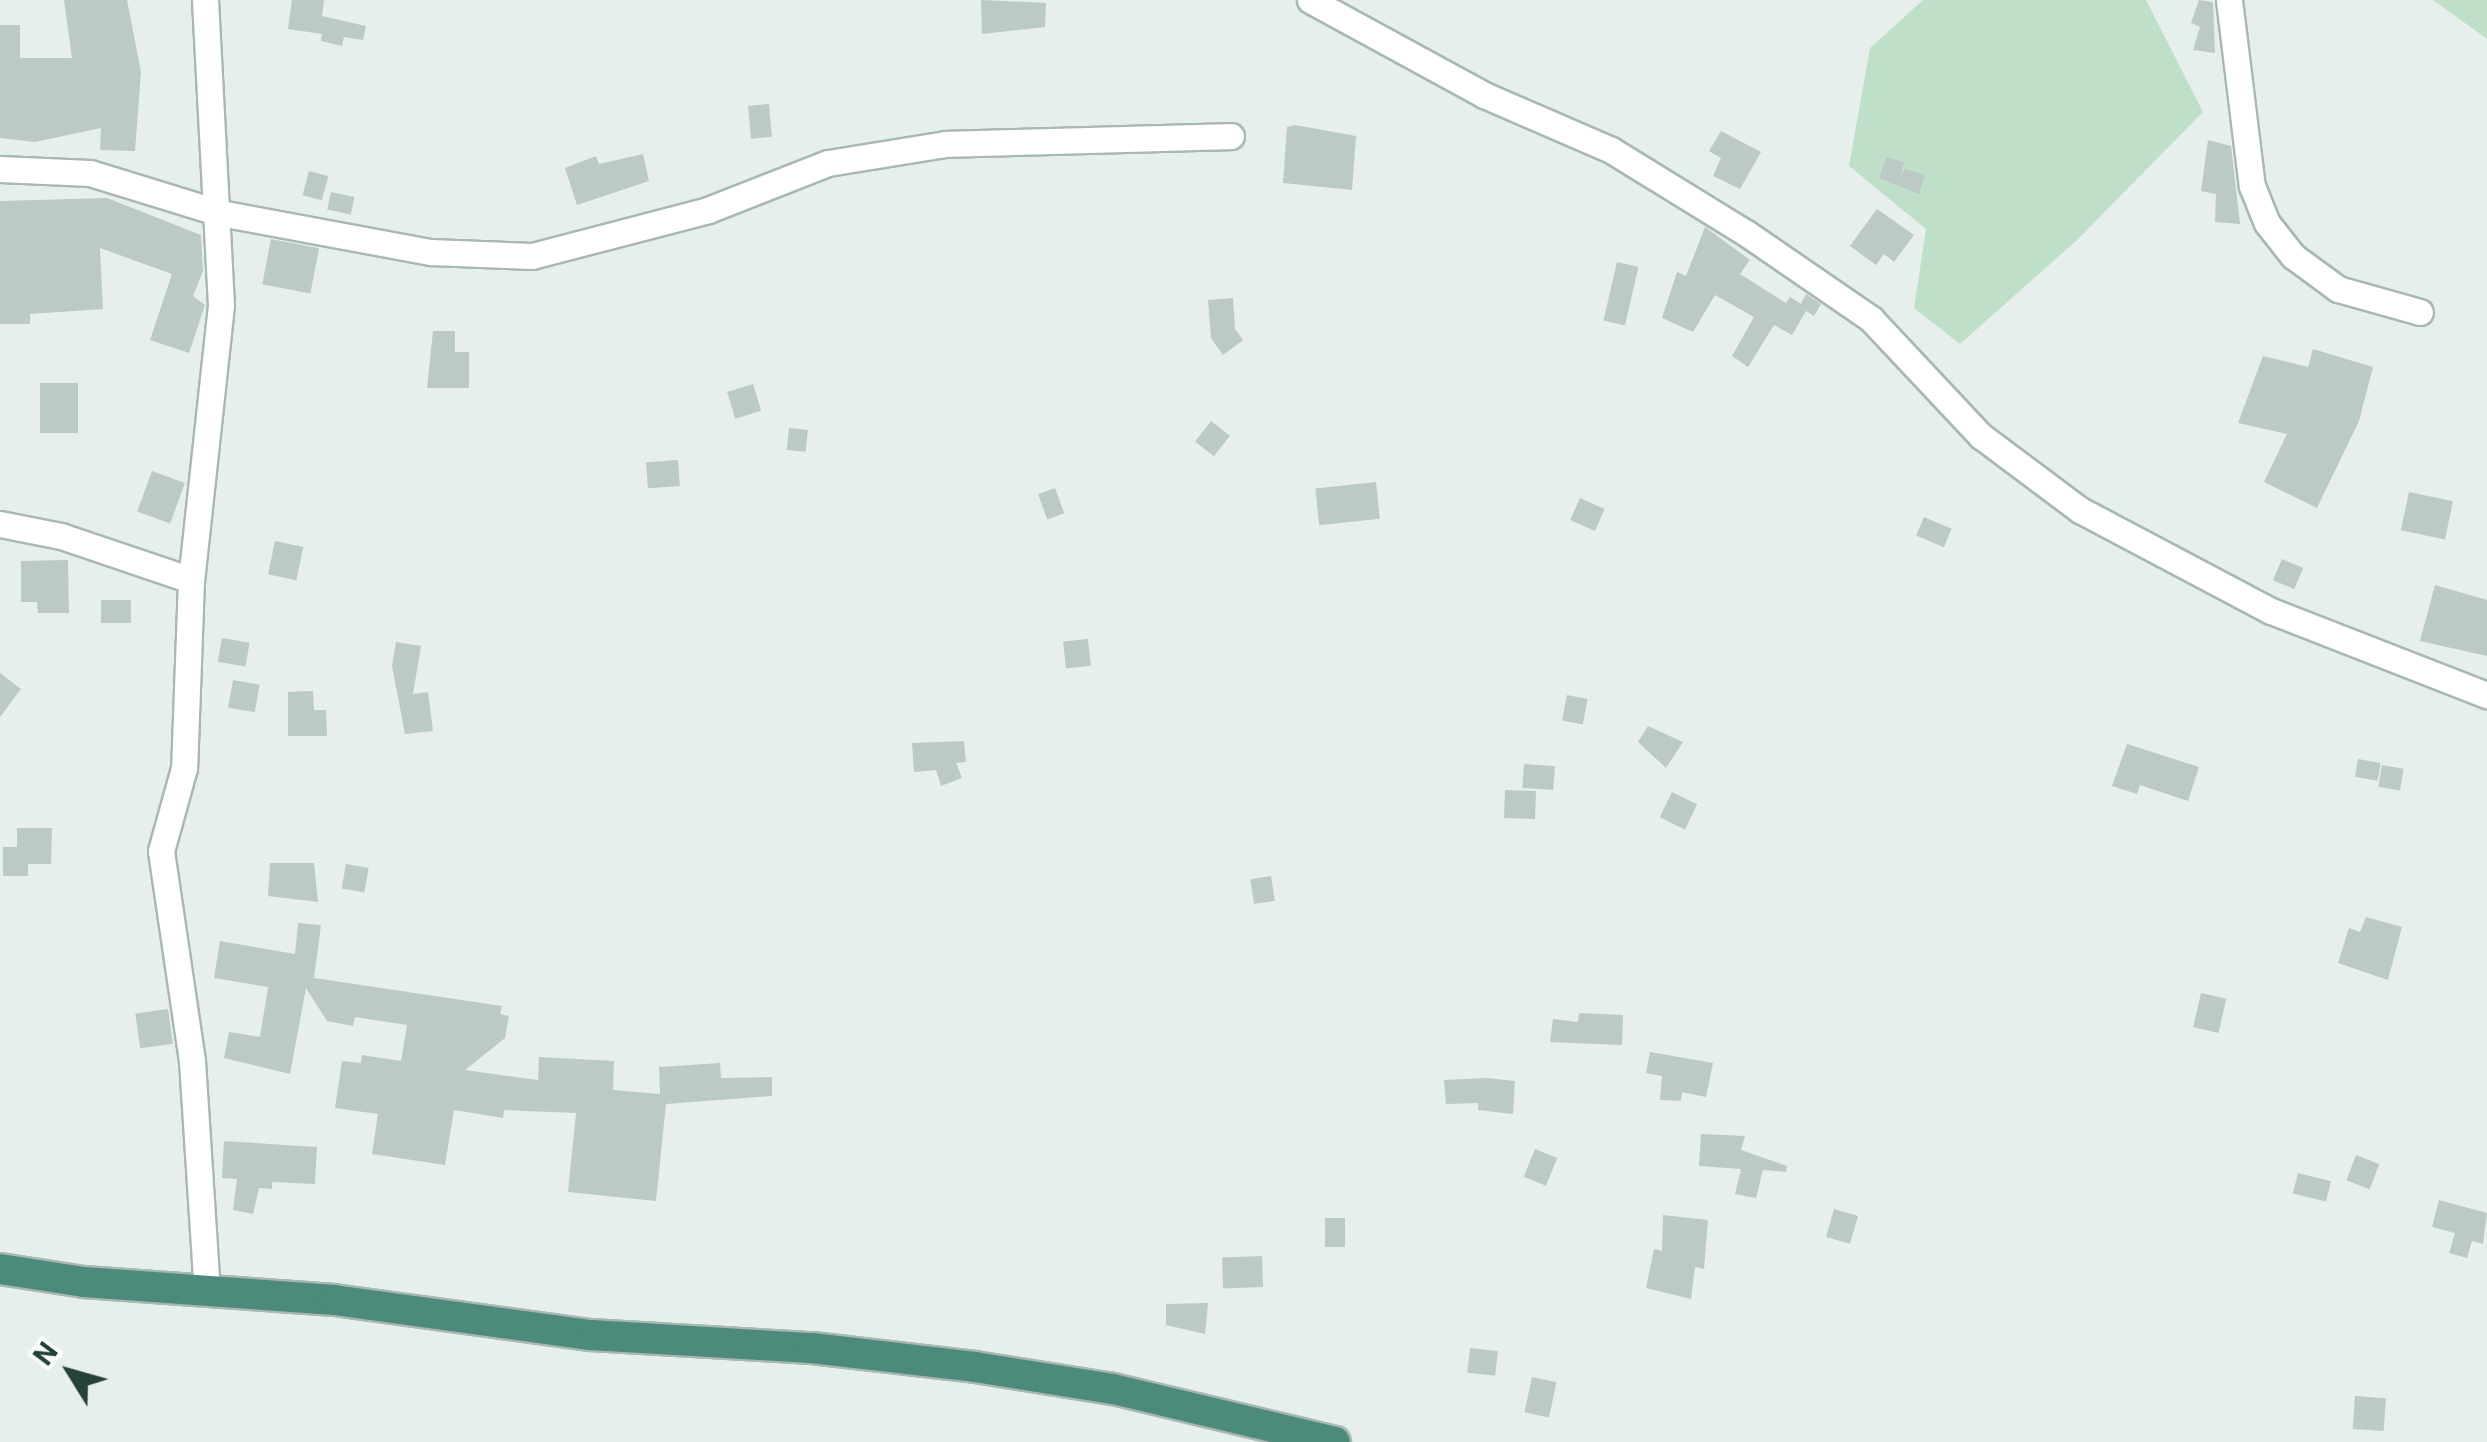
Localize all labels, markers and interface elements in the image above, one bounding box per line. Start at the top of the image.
north arrow [20,1322,120,1422]
text: N [27,1336,65,1371]

